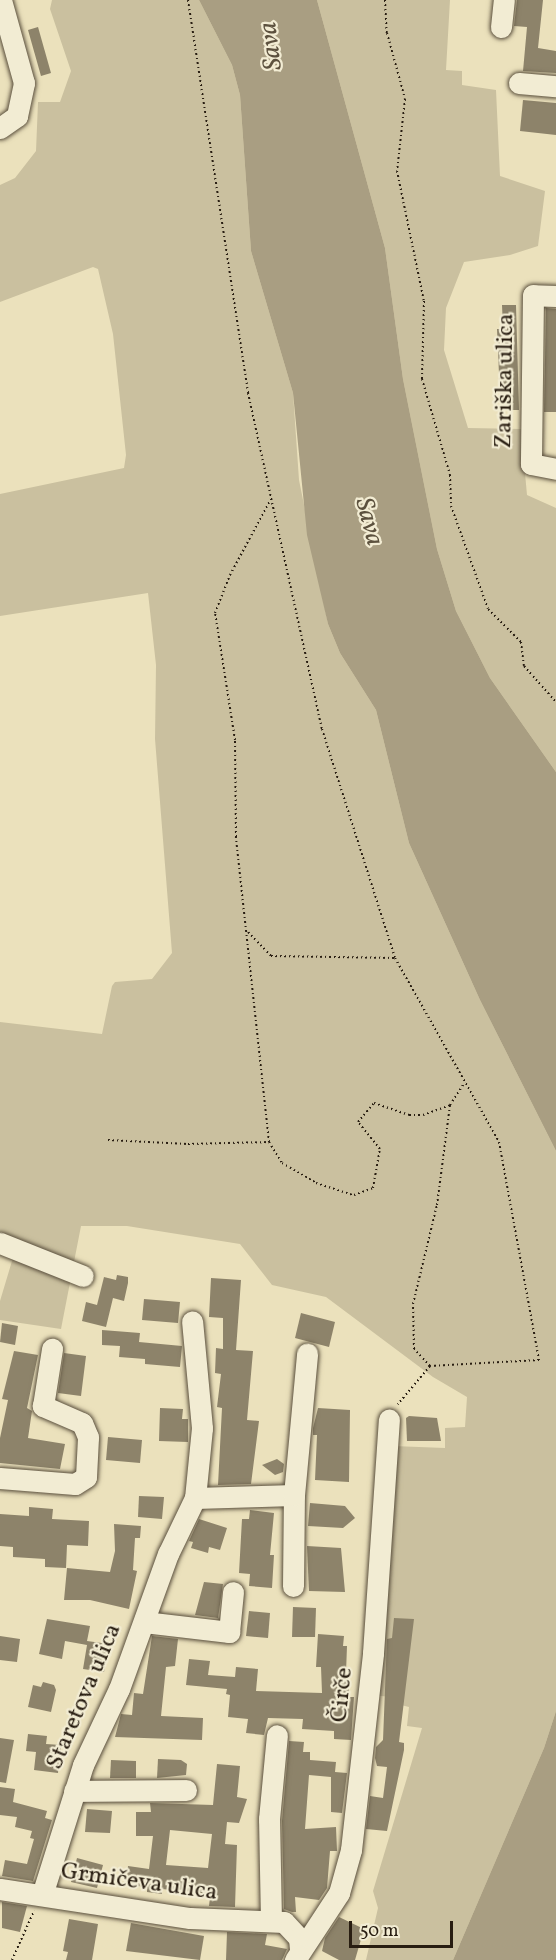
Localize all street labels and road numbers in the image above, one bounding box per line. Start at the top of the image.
street label: Zariška ulica [490,313,522,449]
street label: Staretova ulica [41,1620,129,1774]
street label: Čirče [326,1666,360,1724]
street label: Grmičeva ulica [59,1858,219,1908]

